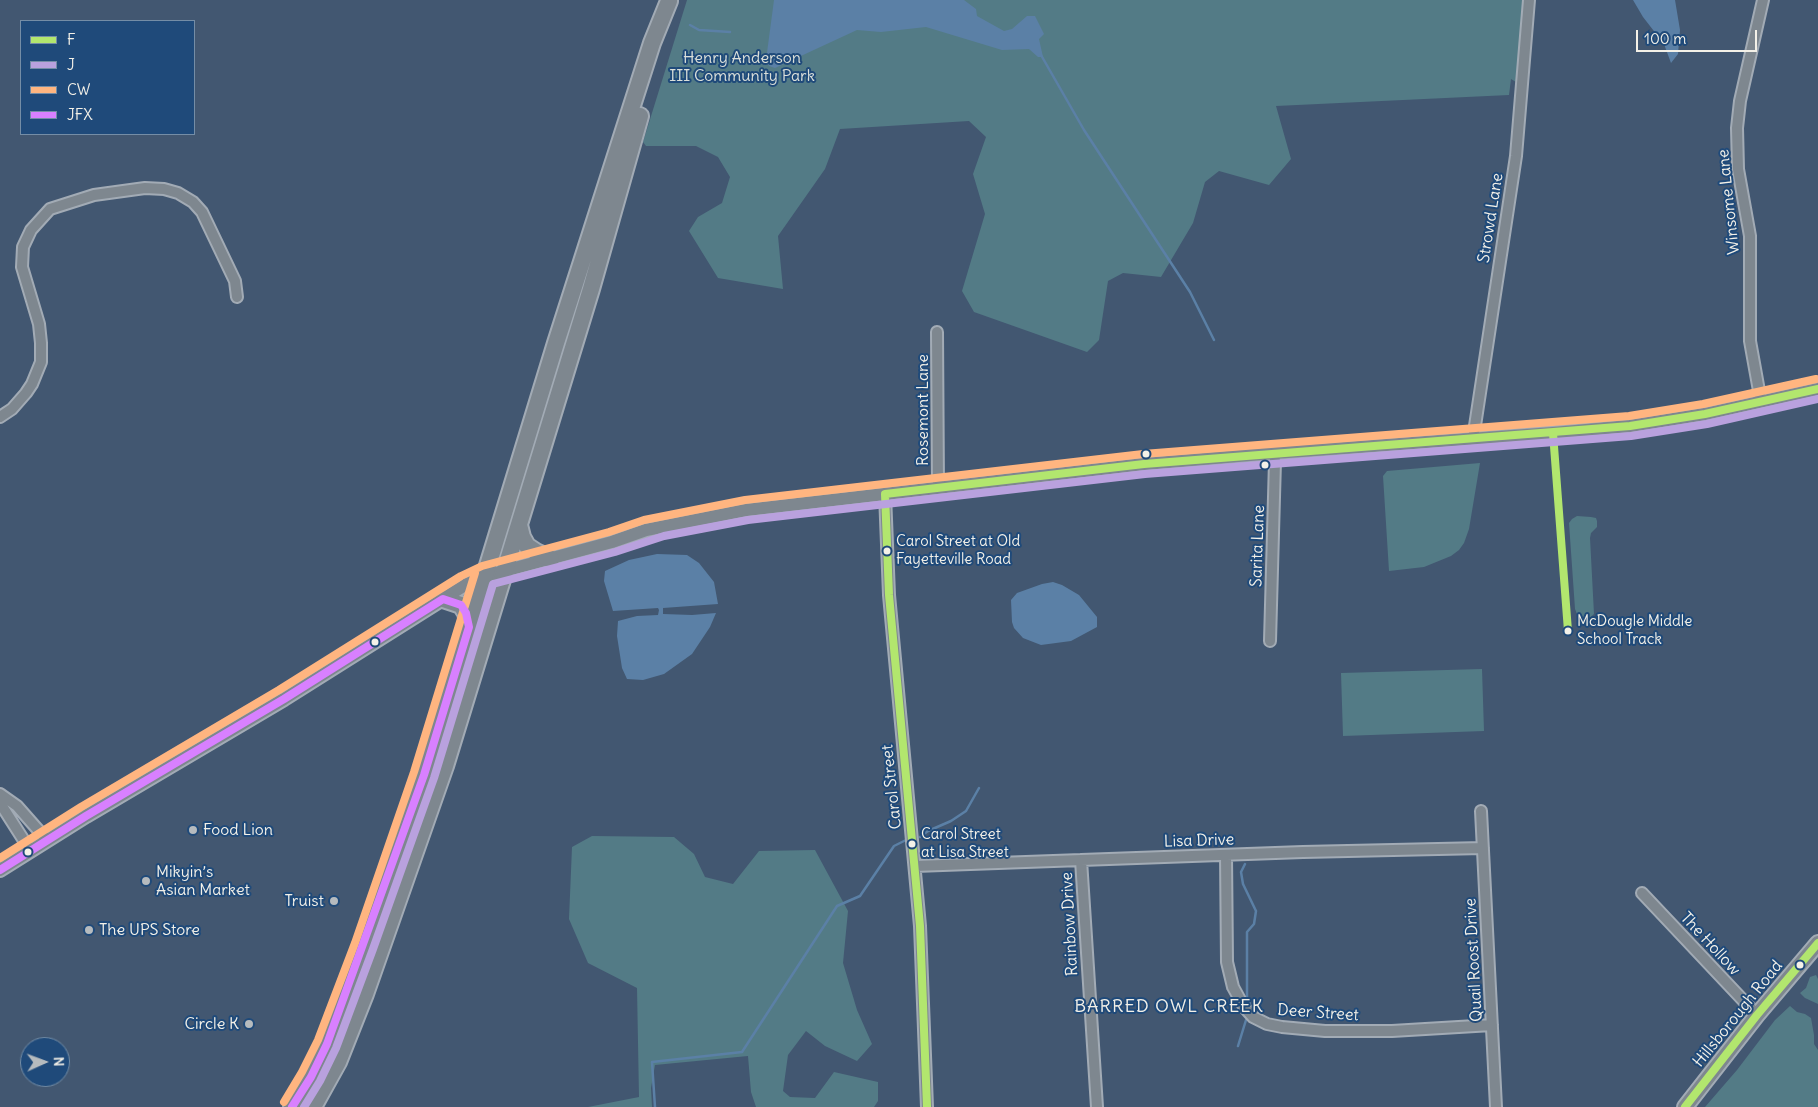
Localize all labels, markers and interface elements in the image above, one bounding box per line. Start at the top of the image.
legend [20,20,195,135]
scale bar [1638,20,1759,52]
text: 100 m [1644,29,1686,48]
text: F [67,30,76,49]
park label: Henry Anderson III Community Park [669,48,815,86]
text: J [67,55,75,74]
text: CW [67,80,91,99]
text: JFX [67,105,93,124]
street label: Winsome Lane [1714,148,1744,256]
street label: Strowd Lane [1474,172,1508,264]
street label: Rosemont Lane [913,354,933,466]
unlabelled marker [1141,449,1151,459]
unlabelled marker [1260,460,1270,470]
street label: Sarita Lane [1247,505,1269,587]
place label: Carol Street at Old Fayetteville Road [896,533,1020,568]
marker: Carol Street at Old Fayetteville Road [882,546,892,556]
place label: McDougle Middle School Track [1577,613,1692,648]
marker: McDougle Middle School Track [1563,626,1573,636]
unlabelled marker [370,637,380,647]
street label: Carol Street [878,744,906,830]
place label: Food Lion [203,820,273,840]
marker: Food Lion [187,824,199,836]
place label: Carol Street at Lisa Street [921,826,1009,861]
street label: Lisa Drive [1164,830,1234,852]
marker: Carol Street at Lisa Street [907,839,917,849]
unlabelled marker [23,847,33,857]
place label: Mikyin’s Asian Market [156,862,250,900]
street label: Rainbow Drive [1058,872,1082,976]
marker: Mikyin’s Asian Market [140,875,152,887]
place label: Truist [285,891,324,911]
marker: Truist [328,895,340,907]
street label: Quail Roost Drive [1461,898,1487,1022]
street label: The Hollow [1676,908,1744,980]
place label: The UPS Store [99,920,200,940]
marker: The UPS Store [83,924,95,936]
street label: Hillsborough Road [1689,957,1787,1071]
unlabelled marker [1795,960,1805,970]
district label: BARRED OWL CREEK [1072,996,1266,1018]
street label: Deer Street [1277,1001,1359,1025]
place label: Circle K [184,1014,239,1034]
marker: Circle K [243,1018,255,1030]
north arrow [20,1037,70,1087]
text: N [50,1056,68,1067]

